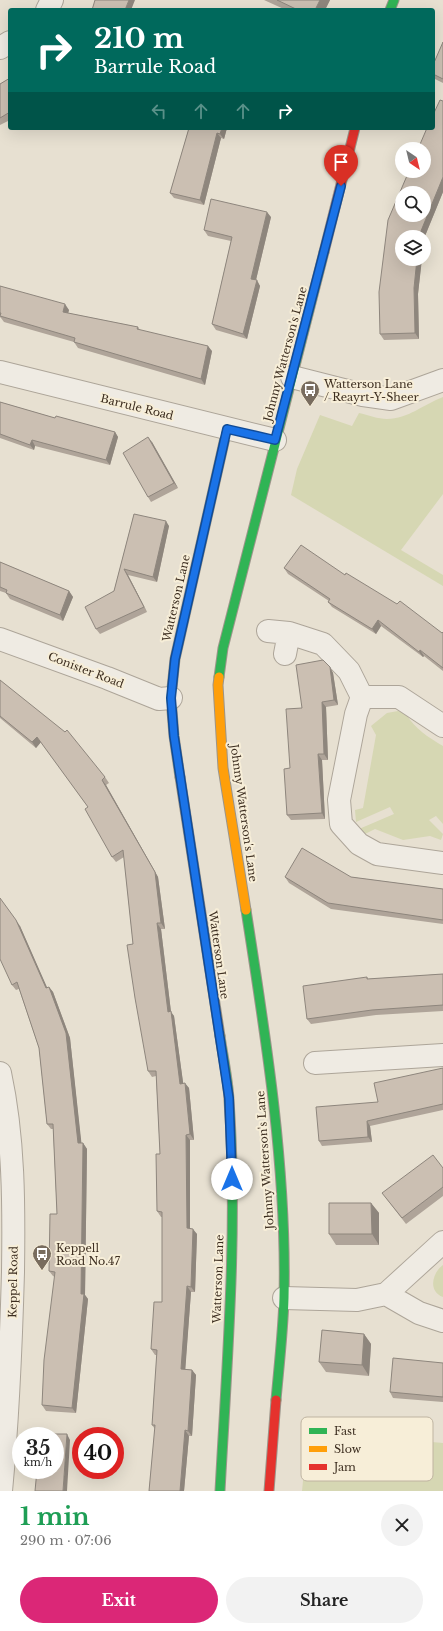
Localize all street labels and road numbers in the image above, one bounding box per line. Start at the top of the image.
street label: Johnny Watterson's Lane [260,285,310,425]
street label: Barrule Road [99,391,175,423]
street label: Watterson Lane [159,553,193,644]
street label: Conister Road [46,649,126,691]
street label: Johnny Watterson's Lane [227,741,261,883]
street label: Watterson Lane [206,909,232,1000]
street label: Johnny Watterson's Lane [253,1090,277,1232]
street label: Watterson Lane [209,1234,227,1325]
street label: Keppel Road [5,1245,21,1318]

